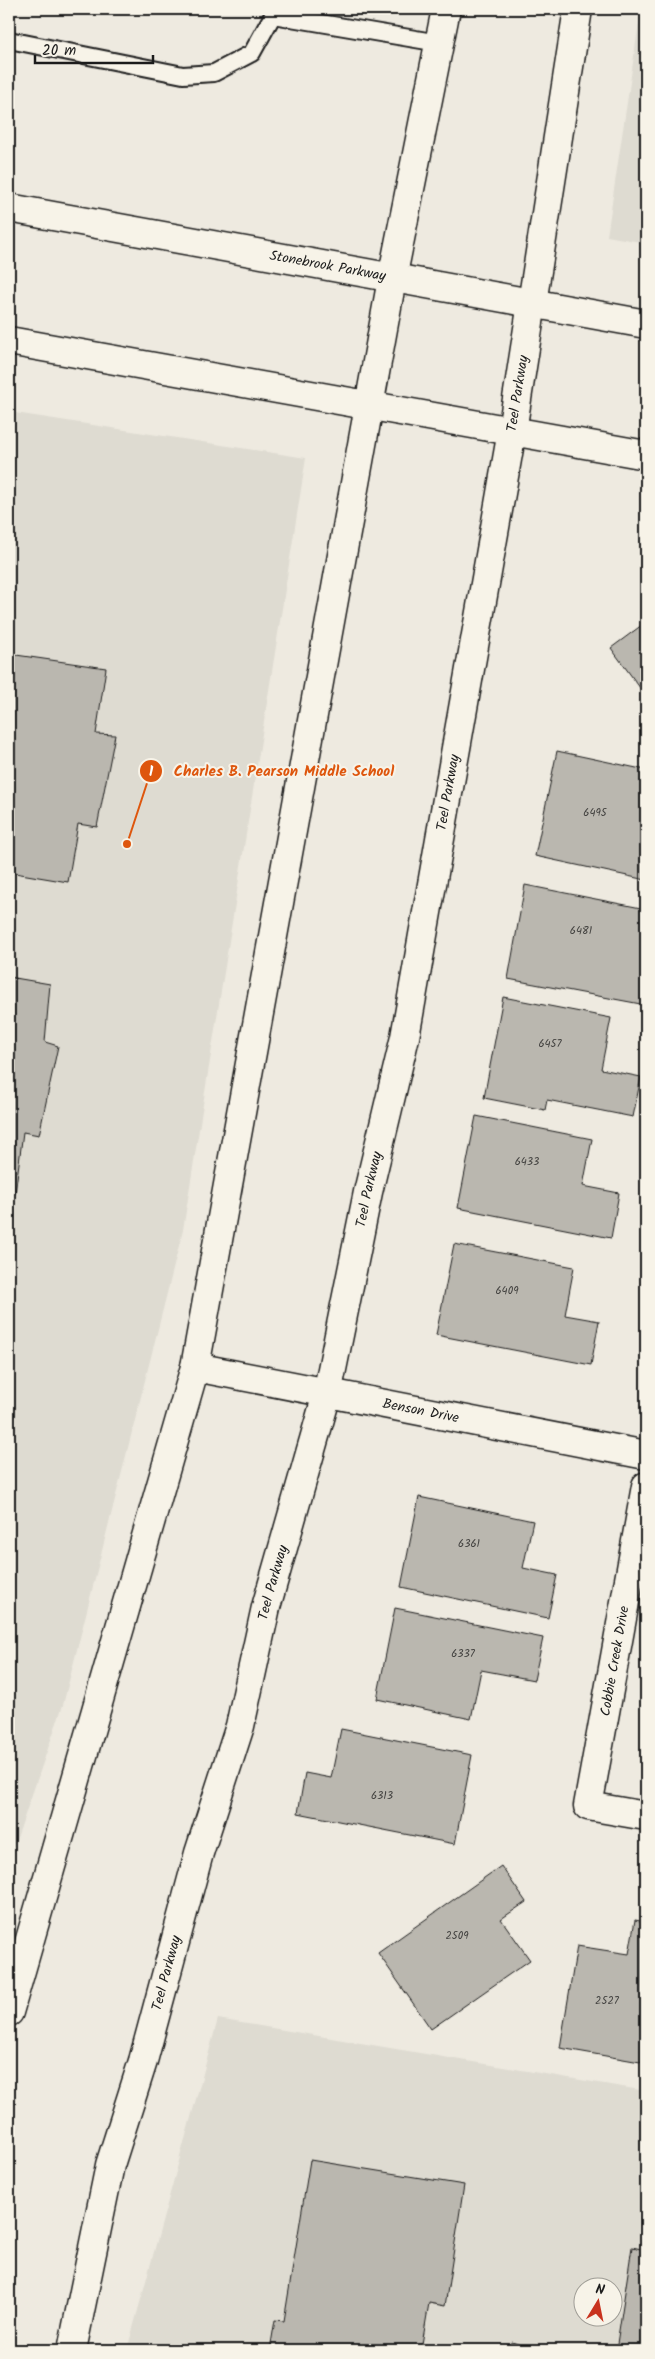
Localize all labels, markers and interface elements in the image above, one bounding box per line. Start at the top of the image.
scale bar [35,32,152,64]
text: 20 m [42,39,76,63]
street label: Stonebrook Parkway [268,245,388,288]
street label: Teel Parkway [501,353,535,433]
street label: Teel Parkway [431,752,466,832]
callout: Charles B. Pearson Middle School [139,756,404,786]
text: 1 [149,760,154,784]
text: Charles B. Pearson Middle School [174,760,394,784]
house number: 6495 [583,804,608,822]
house number: 6481 [570,922,592,940]
house number: 6457 [538,1035,563,1053]
street label: Teel Parkway [350,1149,388,1229]
house number: 6433 [515,1153,539,1171]
house number: 6409 [495,1282,519,1300]
street label: Benson Drive [381,1393,461,1429]
house number: 6361 [458,1535,480,1553]
street label: Teel Parkway [252,1542,294,1622]
street label: Cobbie Creek Drive [594,1603,636,1718]
house number: 6337 [451,1645,476,1663]
house number: 6313 [371,1787,393,1805]
house number: 2509 [445,1927,469,1945]
street label: Teel Parkway [146,1933,187,2013]
house number: 2527 [595,1992,620,2010]
north arrow [572,2276,622,2326]
text: N [594,2279,607,2302]

